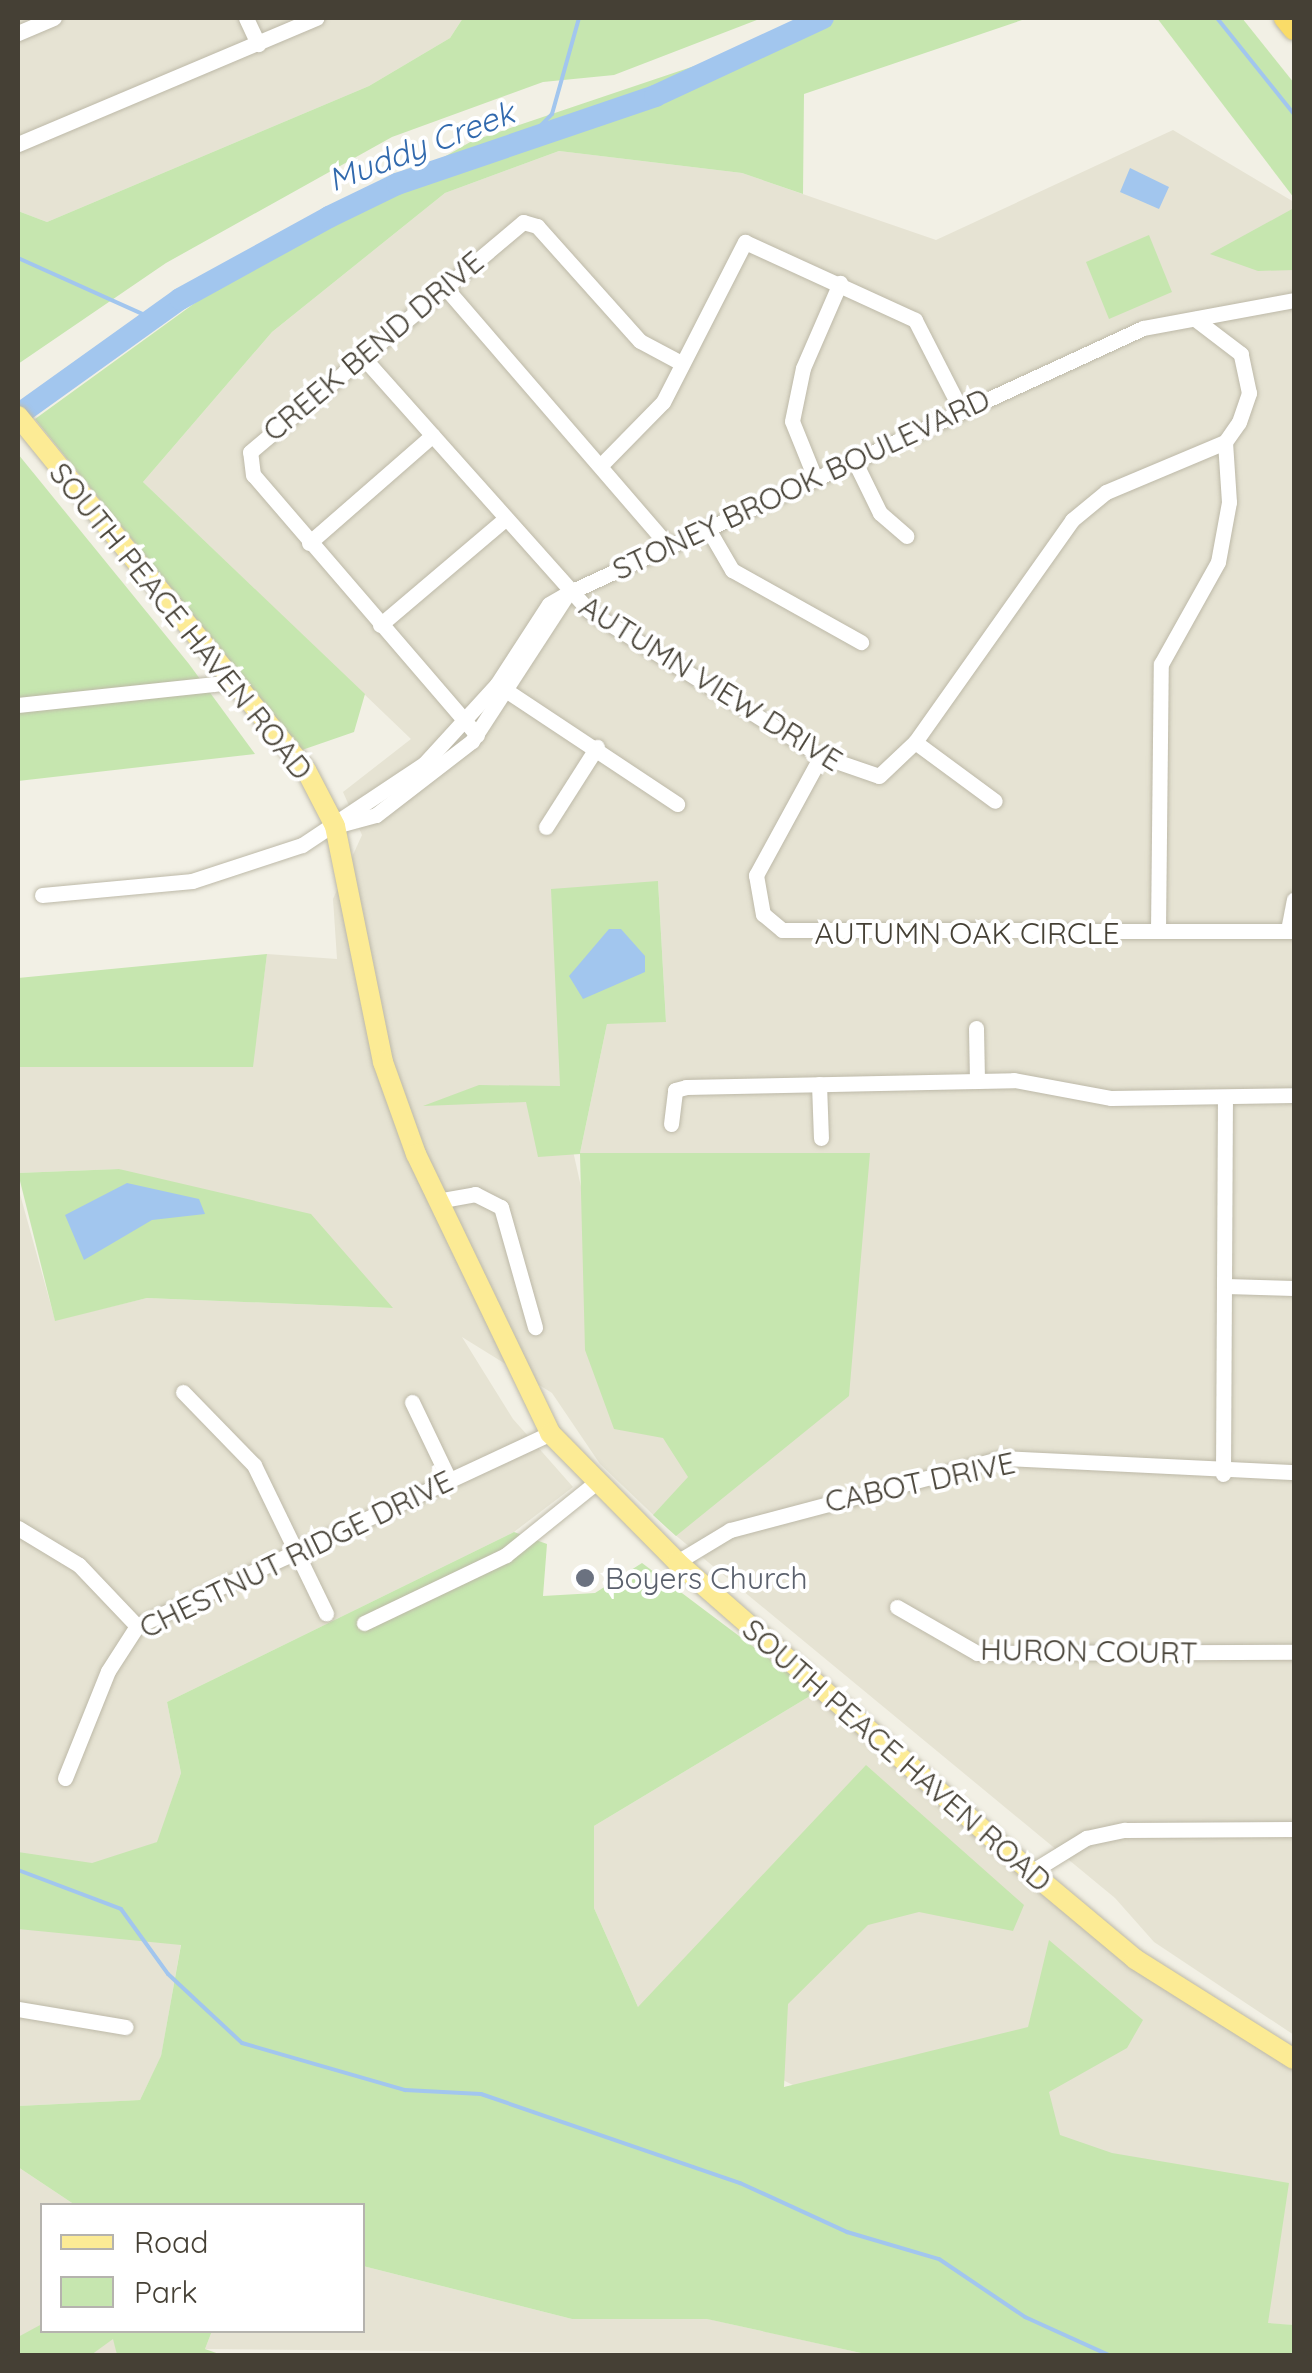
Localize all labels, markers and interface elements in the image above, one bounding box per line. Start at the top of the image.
water label: Muddy Creek [323,93,519,199]
street label: CREEK BEND DRIVE [256,243,490,449]
street label: STONEY BROOK BOULEVARD [607,381,995,587]
street label: SOUTH PEACE HAVEN ROAD [42,455,320,787]
street label: AUTUMN VIEW DRIVE [573,588,849,778]
street label: AUTUMN OAK CIRCLE [814,915,1120,951]
street label: CABOT DRIVE [822,1444,1018,1520]
street label: CHESTNUT RIDGE DRIVE [133,1462,459,1646]
place label: Boyers Church [605,1560,807,1596]
marker: Boyers Church [574,1567,596,1589]
street label: SOUTH PEACE HAVEN ROAD [735,1611,1059,1899]
street label: HURON COURT [980,1631,1198,1671]
legend [40,2203,365,2333]
text: Road [134,2223,208,2261]
text: Park [134,2273,198,2311]

